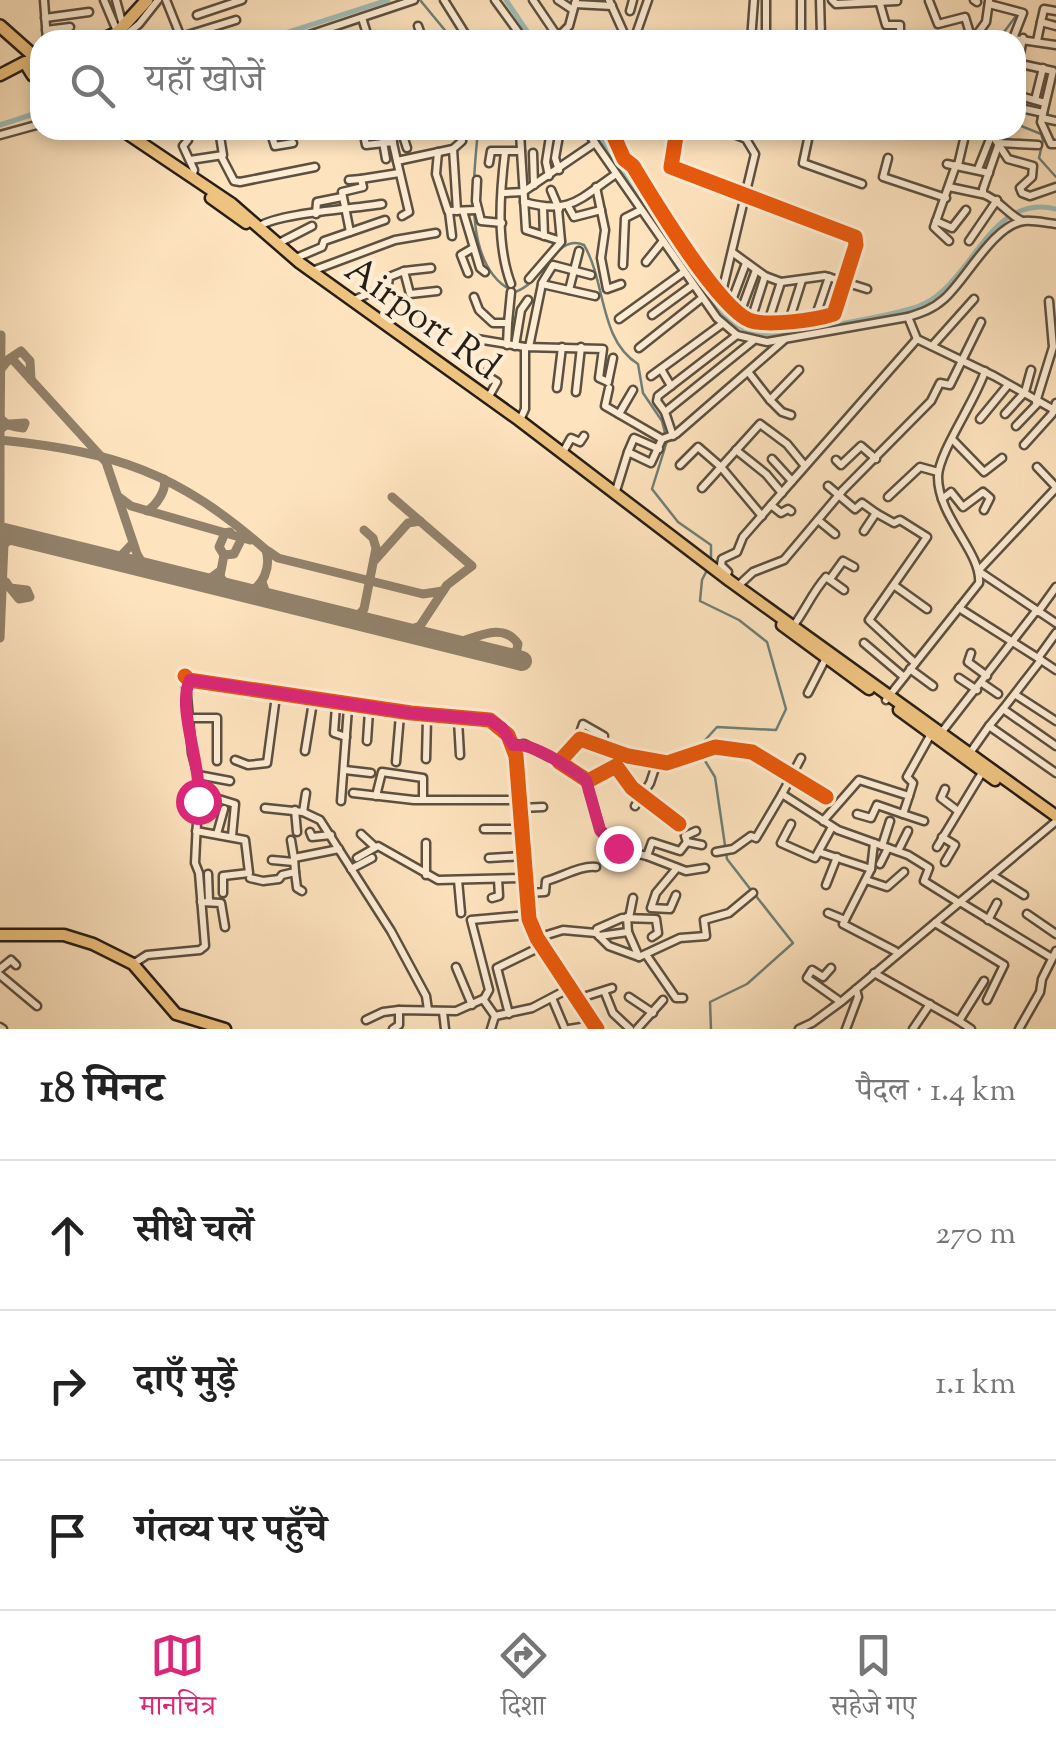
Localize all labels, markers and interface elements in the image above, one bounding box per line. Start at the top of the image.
search box [30,30,1026,140]
text: यहाँ खोजें [145,55,264,109]
icon: search [65,58,120,113]
street label: Airport Rd [332,245,510,395]
route start [176,779,222,825]
route end [596,826,642,872]
text: 18 मिनट [40,1061,164,1121]
text: पैदल · 1.4 km [856,1069,1016,1115]
text: सीधे चलें [135,1205,253,1259]
icon: ahead [40,1208,95,1263]
text: 270 m [935,1212,1016,1258]
text: दाएँ मुड़ें [135,1355,236,1409]
icon: right [40,1358,95,1413]
text: 1.1 km [935,1362,1016,1408]
text: गंतव्य पर पहुँचे [135,1505,327,1559]
icon: arrive [40,1508,95,1563]
tab: मानचित्र [140,1628,216,1733]
tab: दिशा [496,1628,551,1733]
tab: सहेजे गए [830,1628,916,1733]

